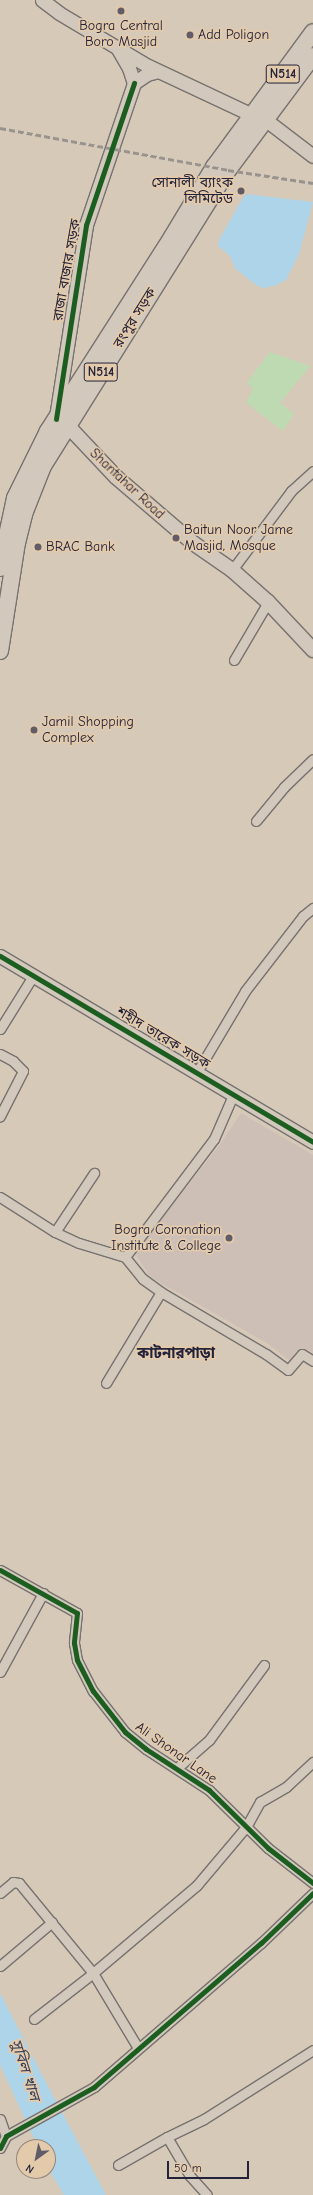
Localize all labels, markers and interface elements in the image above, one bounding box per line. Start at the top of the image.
marker: Bogra Central Boro Masjid [116,6,126,16]
place label: Bogra Central Boro Masjid [79,18,163,50]
place label: Add Poligon [198,27,269,43]
marker: Add Poligon [185,30,195,40]
road number: N514 [265,63,301,85]
place label: সোনালী ব্যাংক লিমিটেড [151,175,233,208]
marker: সোনালী ব্যাংক লিমিটেড [236,186,246,196]
street label: রাজা বাজার সড়ক [50,218,84,322]
street label: রংপুর সড়ক [110,285,160,351]
road number: N514 [83,361,119,383]
street label: Shantahar Road [86,445,168,523]
place label: Baitun Noor Jame Masjid, Mosque [184,522,293,554]
marker: Baitun Noor Jame Masjid, Mosque [171,533,181,543]
place label: BRAC Bank [46,539,115,555]
marker: BRAC Bank [33,542,43,552]
place label: Jamil Shopping Complex [42,714,134,746]
marker: Jamil Shopping Complex [29,725,39,735]
street label: শহীদ তারেক সড়ক [113,1003,213,1073]
place label: Bogra Coronation Institute & College [111,1222,221,1254]
marker: Bogra Coronation Institute & College [224,1233,234,1243]
district label: কাটনারপাড়া [137,1345,215,1363]
street label: Ali Shonar Lane [132,1719,220,1787]
water label: সুবিল খাল [7,2037,43,2103]
north arrow [16,2139,56,2179]
scale bar [169,2153,251,2179]
text: N [23,2161,36,2176]
text: 50 m [174,2161,202,2175]

